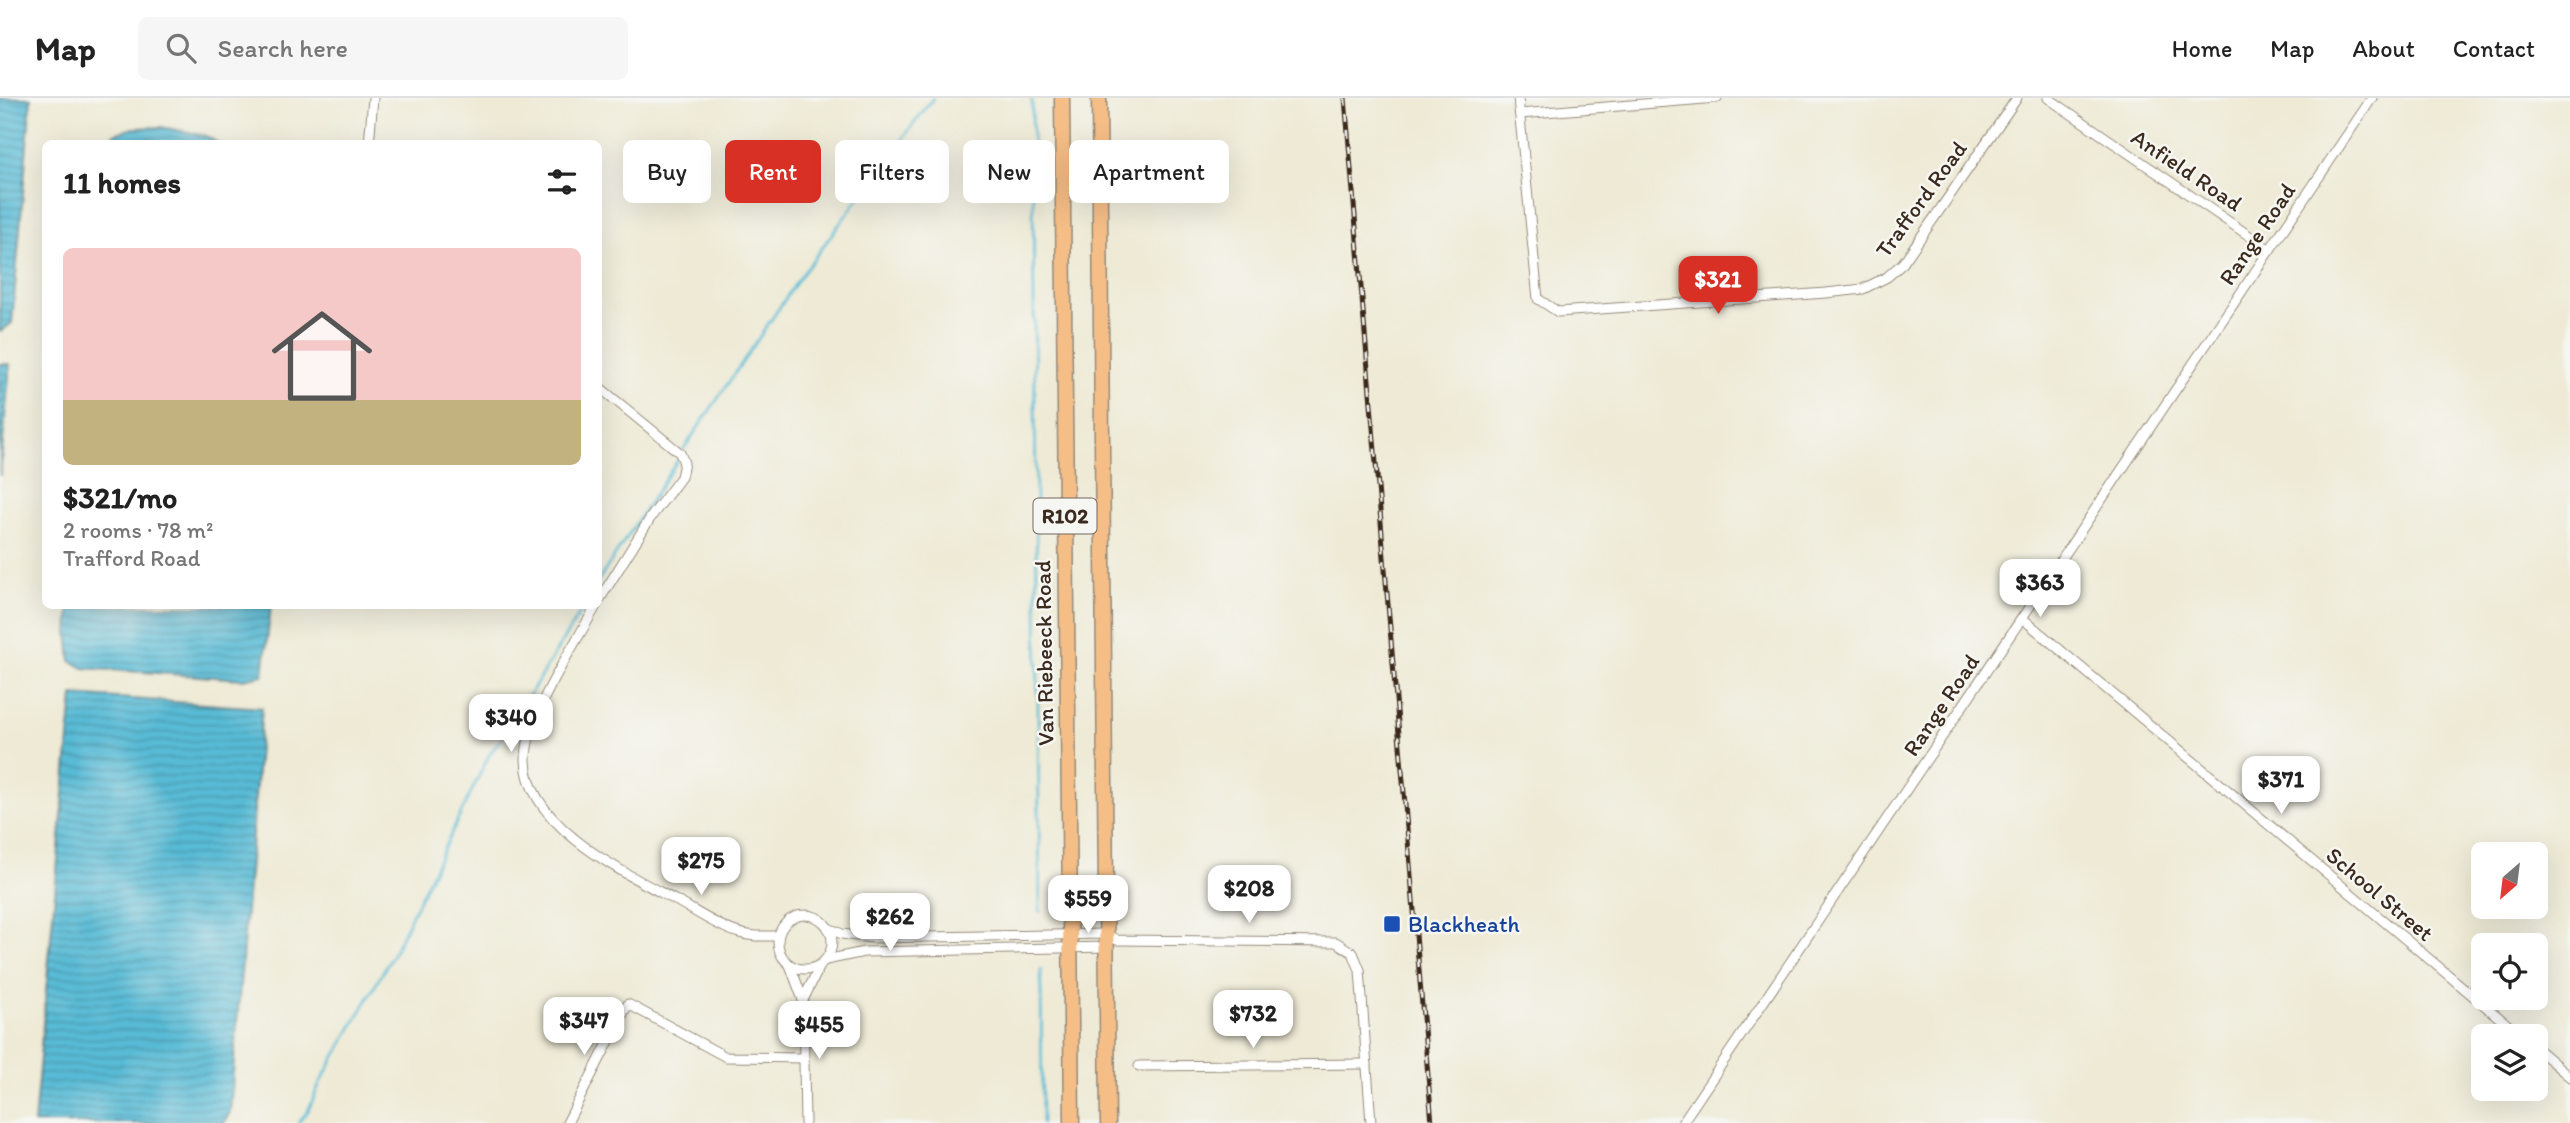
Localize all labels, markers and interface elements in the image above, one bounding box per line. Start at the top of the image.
search box [138,17,628,80]
text: Map [35,29,96,68]
icon: search [162,29,200,67]
text: Search here [218,32,348,64]
text: Home [2172,34,2232,63]
text: Map [2270,34,2314,63]
text: About [2352,34,2415,63]
text: Contact [2453,34,2535,63]
street label: Anfield Road [2126,123,2248,217]
street label: Trafford Road [1869,135,1973,263]
chip: Buy [623,140,711,203]
chip: Rent [725,140,821,203]
chip: Filters [835,140,949,203]
chip: New [963,140,1055,203]
chip: Apartment [1069,140,1229,203]
icon: filters [543,163,581,201]
text: 11 homes [63,164,181,201]
street label: Range Road [2213,177,2302,290]
pin: $321 [1677,256,1759,316]
text: $321 [1695,265,1741,293]
icon: home [259,293,385,419]
text: $321/mo [63,479,177,516]
road number: R102 [1034,498,1096,534]
text: 2 rooms · 78 m² [63,516,213,544]
text: Trafford Road [63,544,200,572]
street label: Van Riebeeck Road [1028,560,1060,746]
pin: $363 [1999,560,2081,619]
text: $363 [2016,568,2064,596]
street label: Range Road [1897,648,1986,761]
pin: $340 [470,694,552,754]
text: $340 [485,703,537,731]
pin: $371 [2240,756,2322,816]
text: $371 [2258,765,2304,793]
pin: $275 [660,838,742,897]
street label: School Street [2321,841,2440,947]
north arrow [2471,842,2548,919]
map controls [2471,842,2548,1101]
text: $275 [677,846,725,874]
pin: $208 [1208,866,1290,925]
text: $208 [1224,874,1274,902]
pin: $559 [1047,876,1129,935]
text: $559 [1064,884,1112,912]
pin: $262 [849,894,931,953]
text: $262 [866,902,914,930]
place label: Blackheath [1408,910,1520,938]
marker: Blackheath [1382,914,1402,934]
button: locate [2471,933,2548,1010]
pin: $732 [1212,990,1294,1050]
pin: $347 [543,998,625,1057]
text: $732 [1229,999,1277,1027]
pin: $455 [778,1002,860,1061]
text: $347 [559,1006,609,1034]
text: $455 [794,1010,844,1038]
button: layers [2471,1024,2548,1101]

